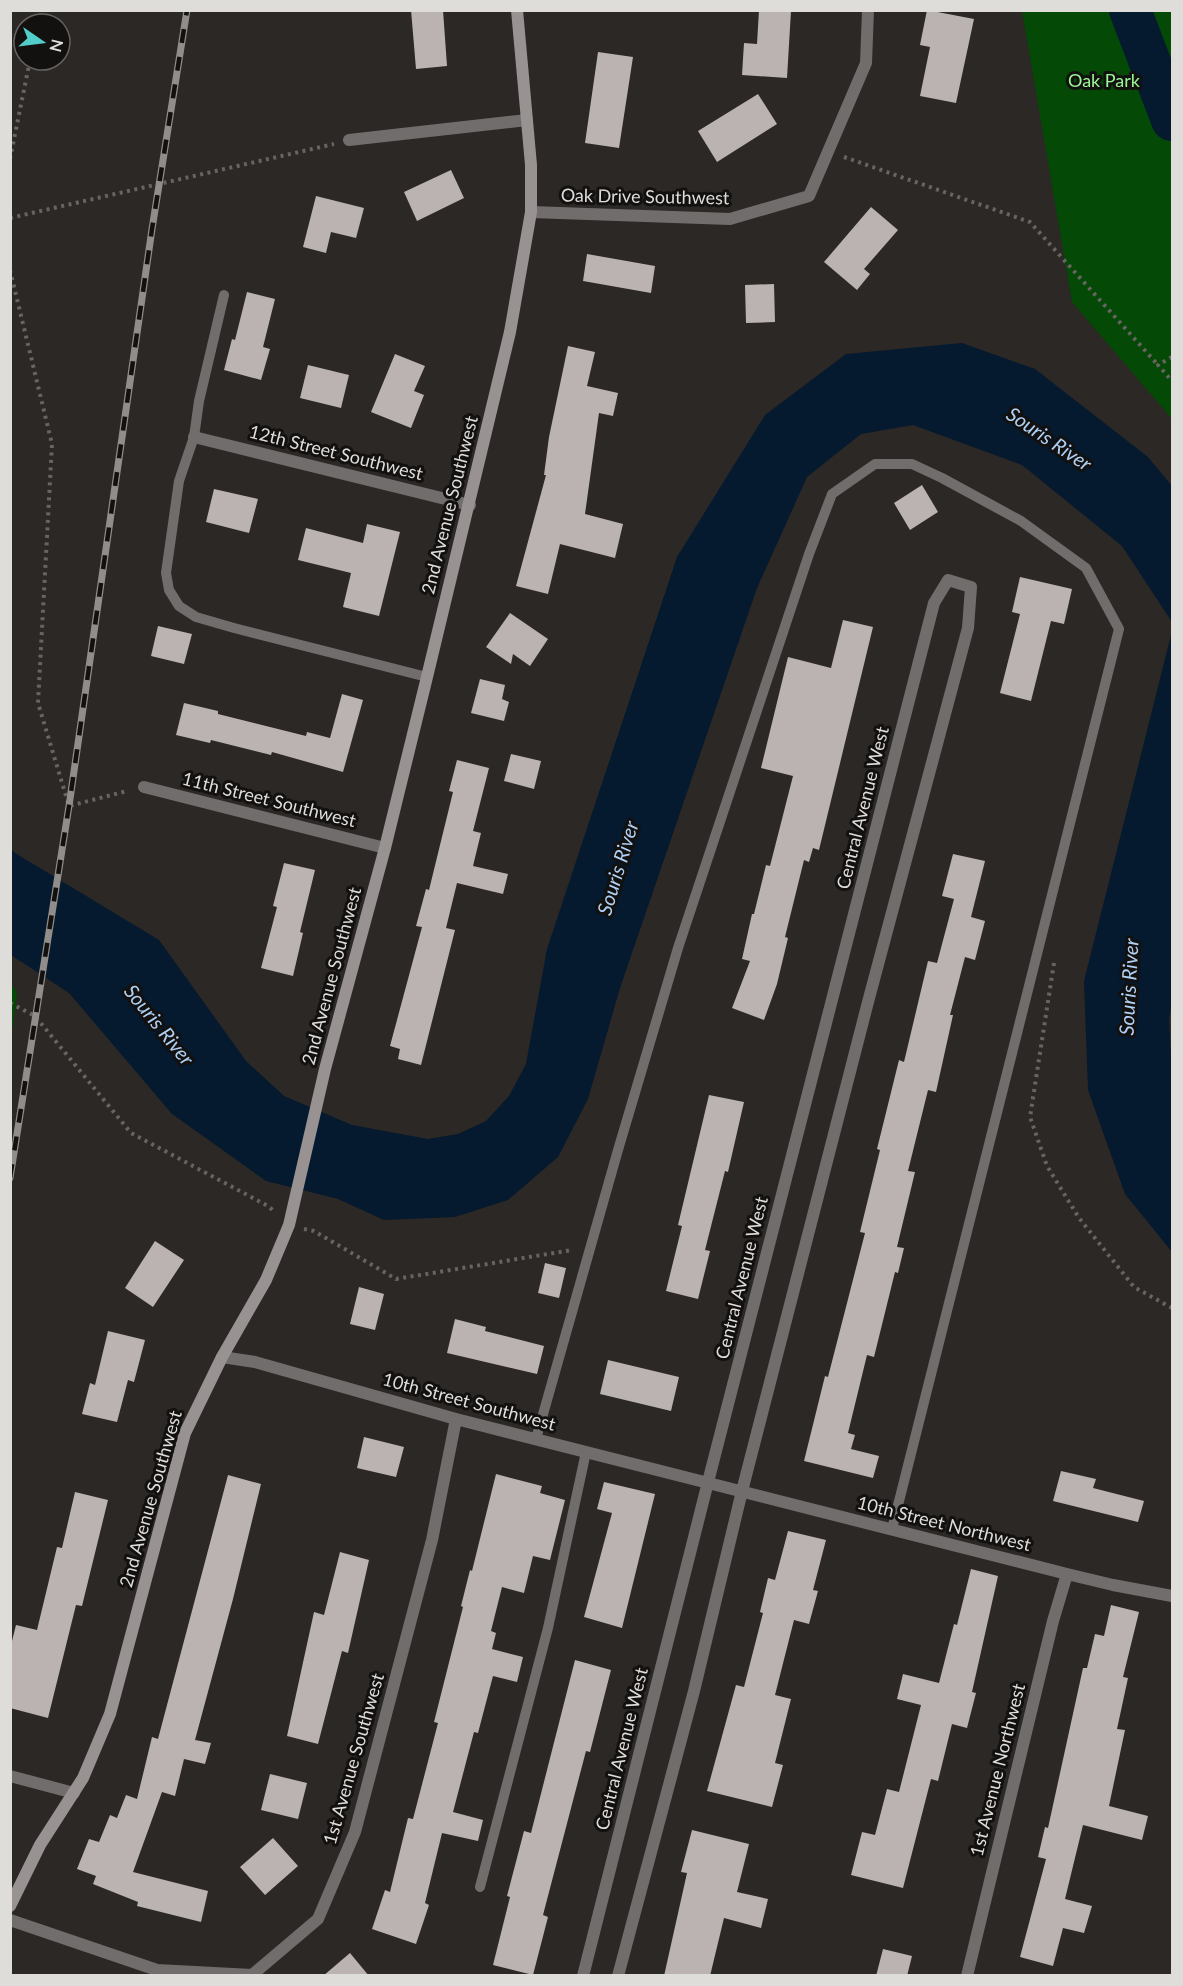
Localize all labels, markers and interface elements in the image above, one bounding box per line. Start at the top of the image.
north arrow [12,12,72,72]
text: N [46,37,68,54]
park label: Oak Park [1068,69,1141,91]
street label: Oak Drive Southwest [561,184,730,208]
water label: Souris River [1003,401,1097,476]
street label: 2nd Avenue Southwest [416,413,482,596]
street label: 12th Street Southwest [247,420,426,484]
street label: Central Avenue West [831,724,893,891]
street label: 11th Street Southwest [180,767,359,831]
water label: Souris River [591,817,643,918]
street label: 2nd Avenue Southwest [297,884,365,1067]
water label: Souris River [1113,937,1143,1036]
water label: Souris River [120,979,200,1071]
street label: Central Avenue West [710,1194,772,1361]
street label: 10th Street Southwest [380,1367,559,1435]
street label: 2nd Avenue Southwest [114,1407,186,1590]
street label: 10th Street Northwest [855,1491,1034,1555]
street label: Central Avenue West [590,1665,652,1832]
street label: 1st Avenue Southwest [318,1670,388,1847]
street label: 1st Avenue Northwest [965,1681,1029,1858]

